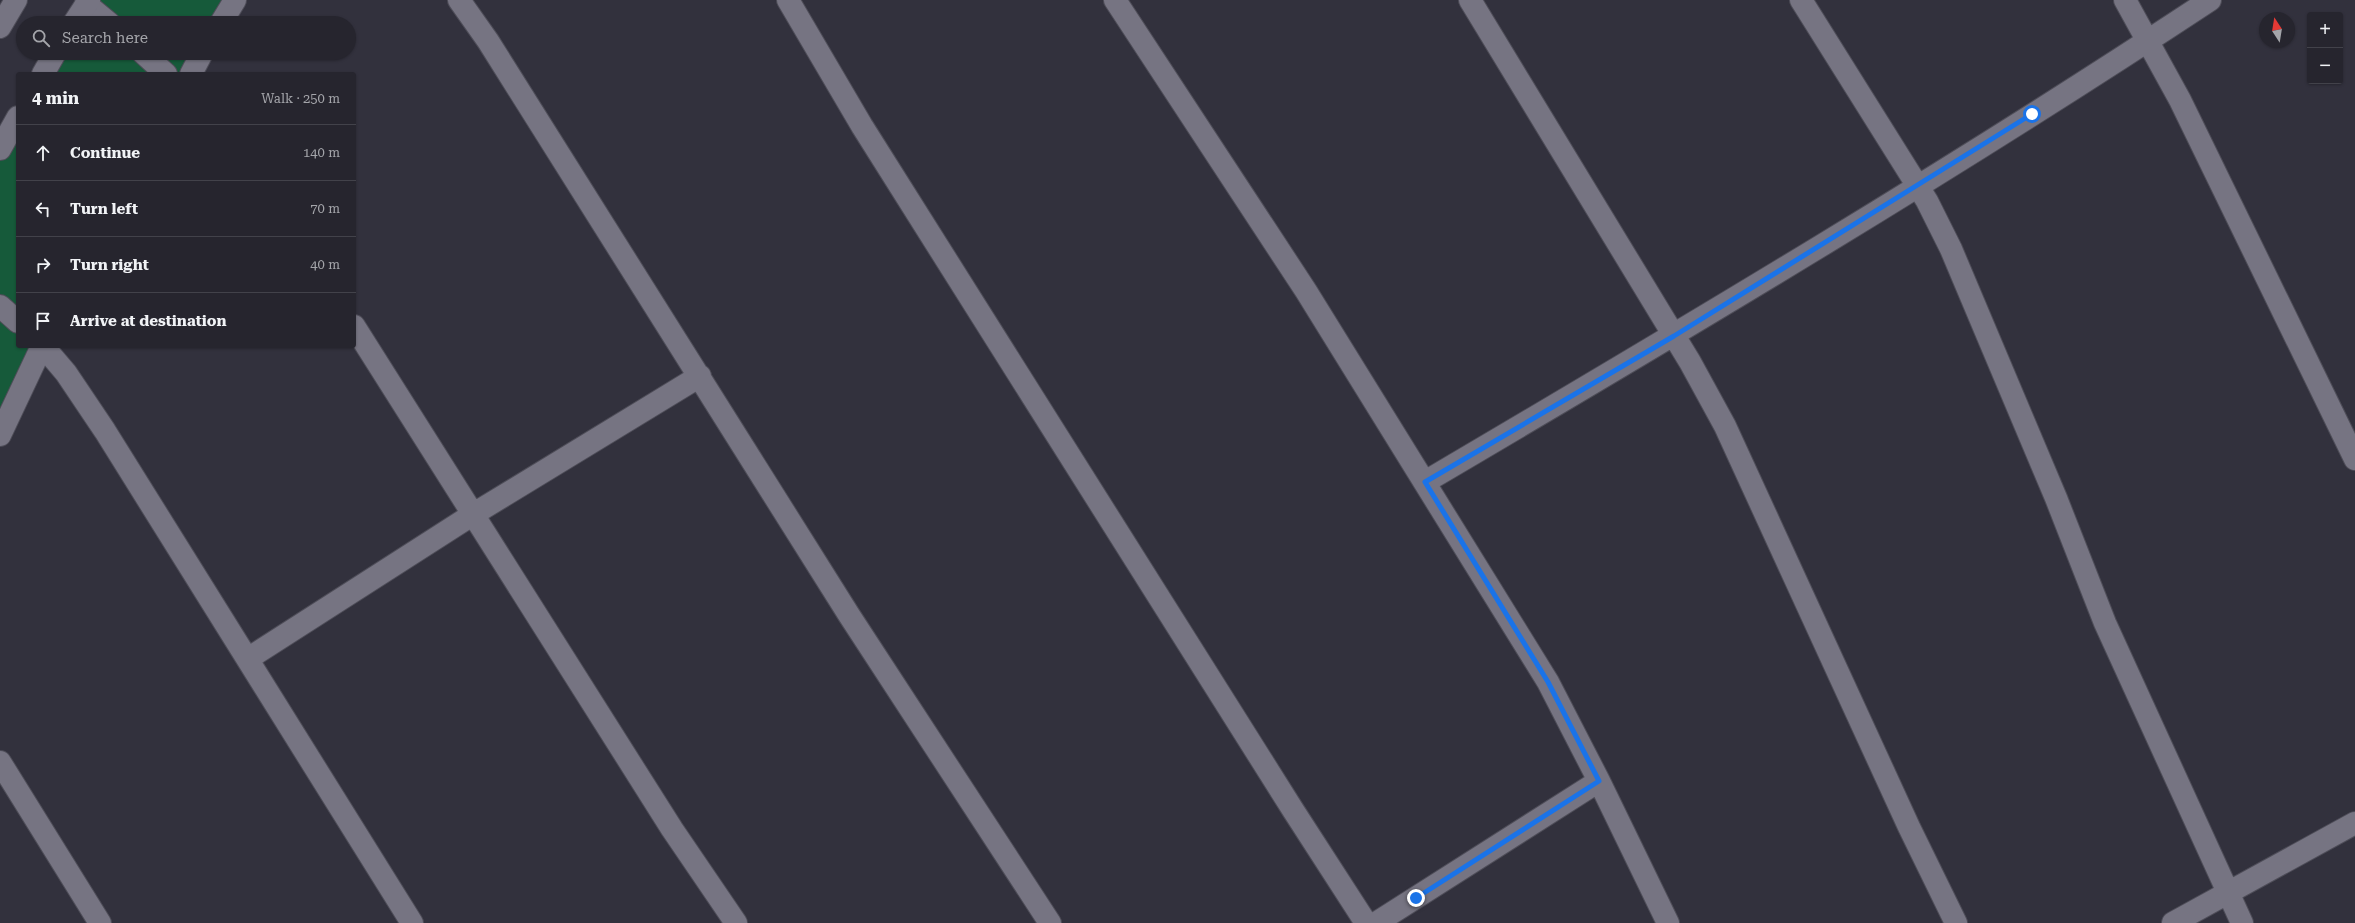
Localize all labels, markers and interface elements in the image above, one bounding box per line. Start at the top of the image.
north arrow [2259,12,2295,48]
map controls [2307,12,2343,84]
button: + [2307,12,2343,48]
search box [16,16,356,60]
icon: search [30,27,52,49]
text: Search here [62,29,148,47]
button: − [2307,48,2343,84]
text: 4 min [32,88,79,108]
text: Walk · 250 m [261,91,340,106]
route start [2023,105,2041,123]
icon: ahead [32,142,54,164]
text: Continue [70,144,140,162]
text: 140 m [303,145,340,160]
icon: left [32,198,54,220]
text: Turn left [70,200,138,218]
text: 70 m [310,201,340,216]
icon: right [32,254,54,276]
text: Turn right [70,256,149,274]
text: 40 m [310,257,340,272]
icon: arrive [32,310,54,332]
text: Arrive at destination [70,312,226,330]
route end [1407,889,1425,907]

